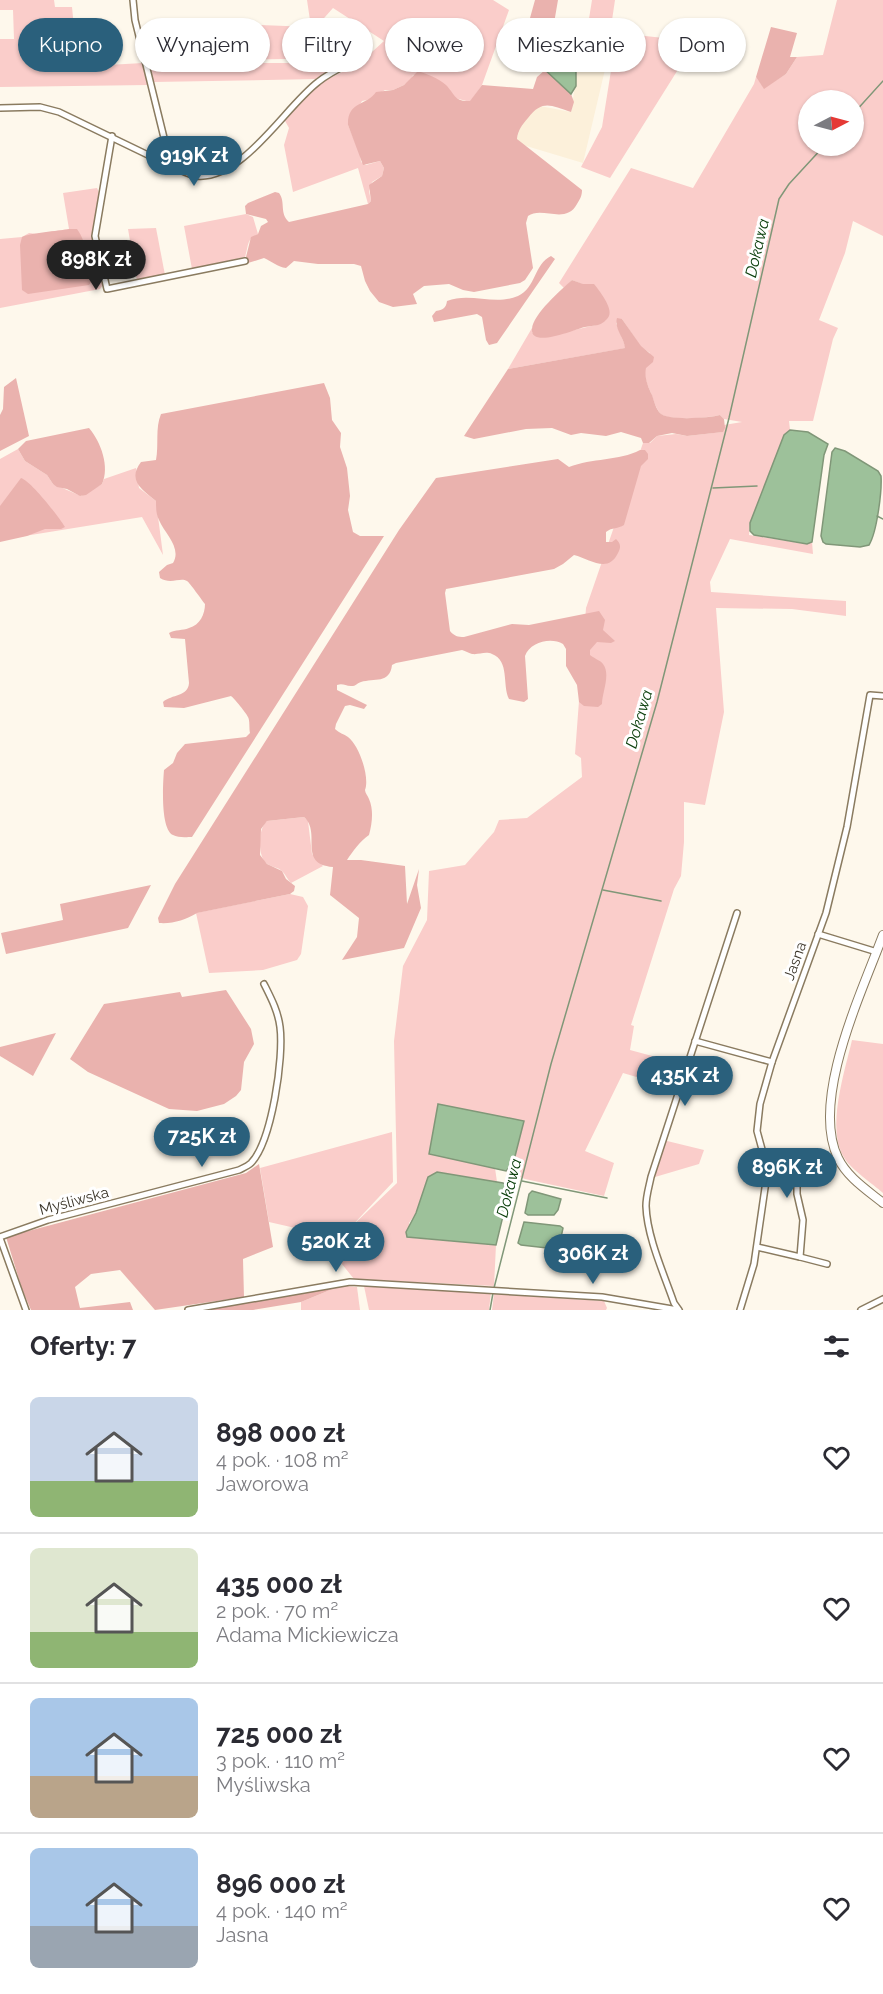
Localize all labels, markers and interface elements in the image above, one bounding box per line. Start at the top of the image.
chip: Kupno [18,18,123,72]
chip: Wynajem [135,18,270,72]
chip: Filtry [282,18,373,72]
chip: Nowe [385,18,484,72]
chip: Mieszkanie [496,18,646,72]
chip: Dom [658,18,746,72]
north arrow [798,90,864,156]
map controls [798,90,864,156]
pin: 919K zł [139,136,249,187]
text: 919K zł [160,143,228,167]
water label: Dokawa [741,216,773,279]
pin: 898K zł [41,240,151,291]
text: 898K zł [61,247,131,271]
water label: Dokawa [622,687,656,750]
street label: Jasna [780,939,810,983]
pin: 435K zł [630,1056,740,1107]
text: 435K zł [651,1063,719,1087]
pin: 725K zł [147,1117,257,1168]
text: 725K zł [168,1124,236,1148]
pin: 896K zł [732,1148,842,1199]
text: 896K zł [752,1155,822,1179]
water label: Dokawa [493,1156,526,1219]
street label: Myśliwska [37,1183,111,1219]
pin: 520K zł [281,1222,391,1273]
text: 520K zł [301,1229,371,1253]
pin: 306K zł [538,1234,648,1285]
text: 306K zł [558,1241,628,1265]
icon: filters [820,1330,853,1363]
text: Oferty: 7 [30,1331,136,1361]
text: 898 000 zł [216,1418,345,1448]
icon: home [78,1421,150,1493]
icon: heart [820,1441,853,1474]
text: 4 pok. · 108 m² [216,1448,349,1472]
text: Jaworowa [216,1472,309,1496]
text: 435 000 zł [216,1569,342,1599]
icon: home [78,1572,150,1644]
icon: heart [820,1592,853,1625]
text: 2 pok. · 70 m² [216,1599,338,1623]
text: Adama Mickiewicza [216,1623,399,1647]
text: 725 000 zł [216,1719,342,1749]
icon: home [78,1722,150,1794]
icon: heart [820,1742,853,1775]
text: 3 pok. · 110 m² [216,1749,345,1773]
text: Myśliwska [216,1773,311,1797]
text: 896 000 zł [216,1869,345,1899]
icon: home [78,1872,150,1944]
icon: heart [820,1892,853,1925]
text: 4 pok. · 140 m² [216,1899,348,1923]
text: Jasna [216,1923,269,1947]

